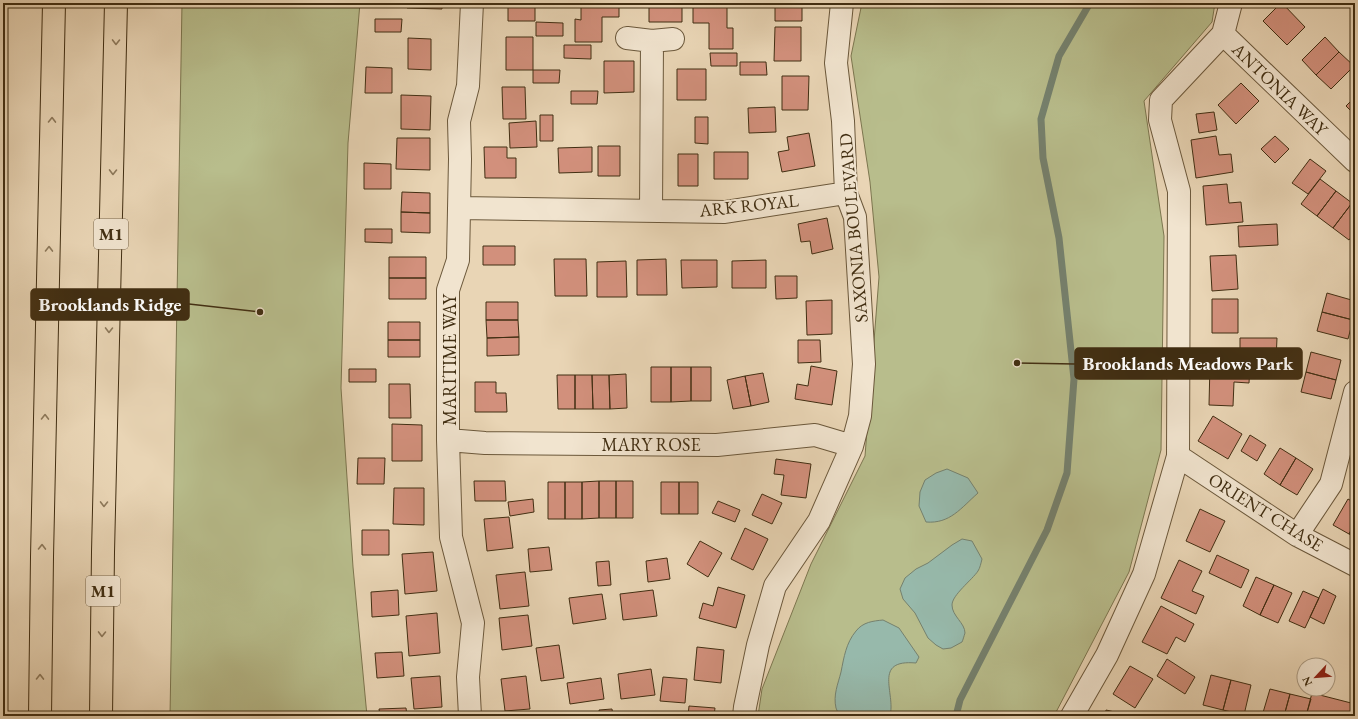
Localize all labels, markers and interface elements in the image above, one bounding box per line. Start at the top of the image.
street label: ANTONIA WAY [1227,37,1334,142]
one-way arrow [112,39,120,45]
one-way arrow [48,116,56,122]
street label: SAXONIA BOULEVARD [833,132,873,324]
one-way arrow [109,169,117,175]
street label: ARK ROYAL [697,188,800,222]
road number: M1 [94,219,128,249]
one-way arrow [45,246,53,252]
callout: Brooklands Ridge [31,289,189,320]
text: Brooklands Ridge [39,292,182,317]
street label: MARITIME WAY [438,293,461,426]
one-way arrow [104,327,113,333]
callout: Brooklands Meadows Park [1075,348,1302,379]
text: Brooklands Meadows Park [1083,351,1294,376]
one-way arrow [41,414,49,420]
street label: MARY ROSE [601,433,701,456]
street label: ORIENT CHASE [1204,468,1328,556]
one-way arrow [100,501,108,507]
one-way arrow [38,544,46,550]
road number: M1 [86,576,120,606]
one-way arrow [98,631,106,637]
north arrow [1296,657,1336,697]
one-way arrow [36,674,44,680]
text: N [1299,674,1315,688]

